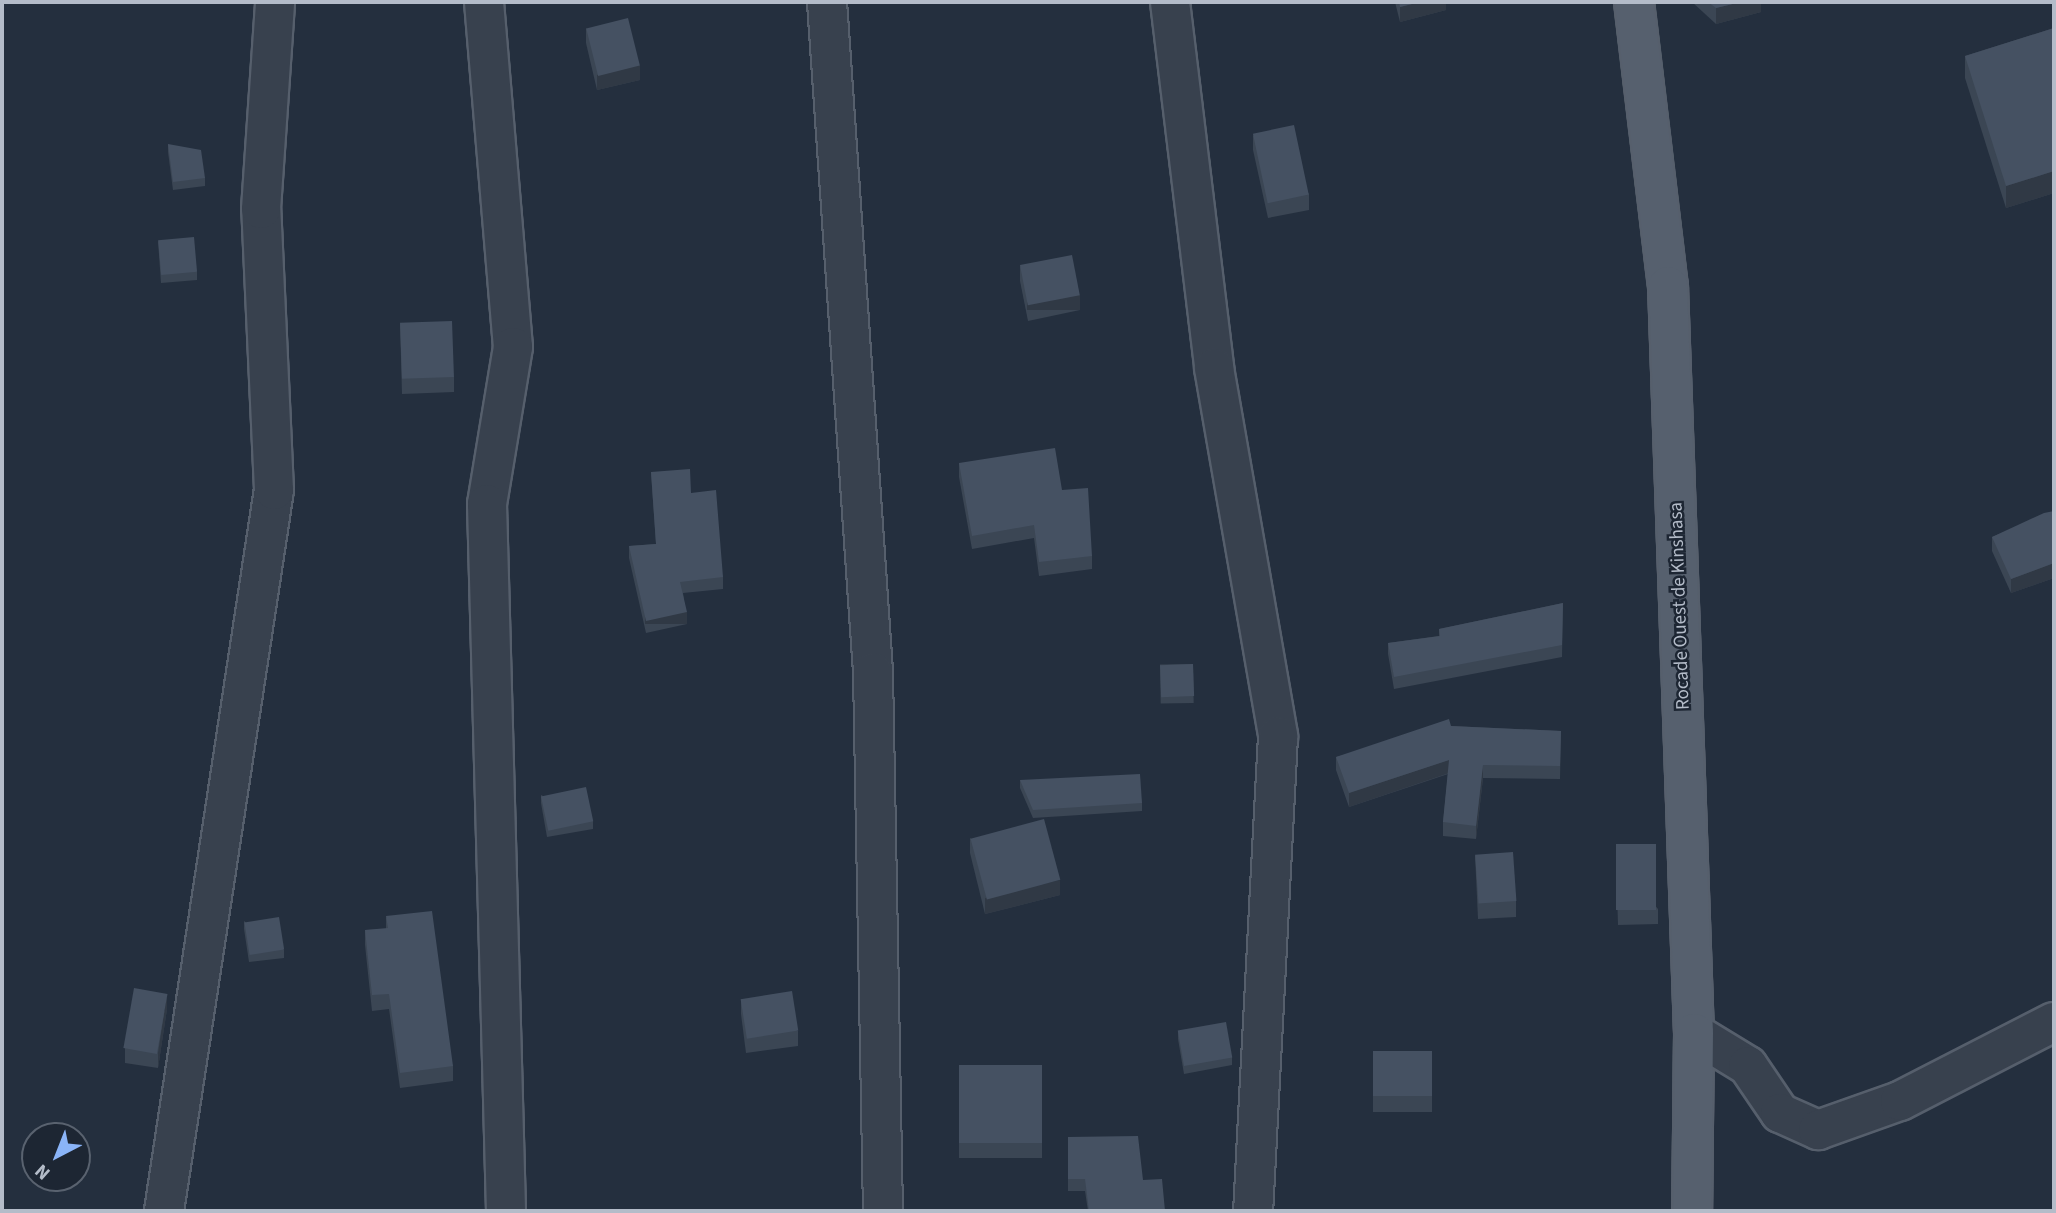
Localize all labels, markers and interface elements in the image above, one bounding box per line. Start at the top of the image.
street label: Rocade Ouest de Kinshasa [1665,502,1695,710]
north arrow [21,1122,91,1192]
text: N [29,1157,57,1186]

